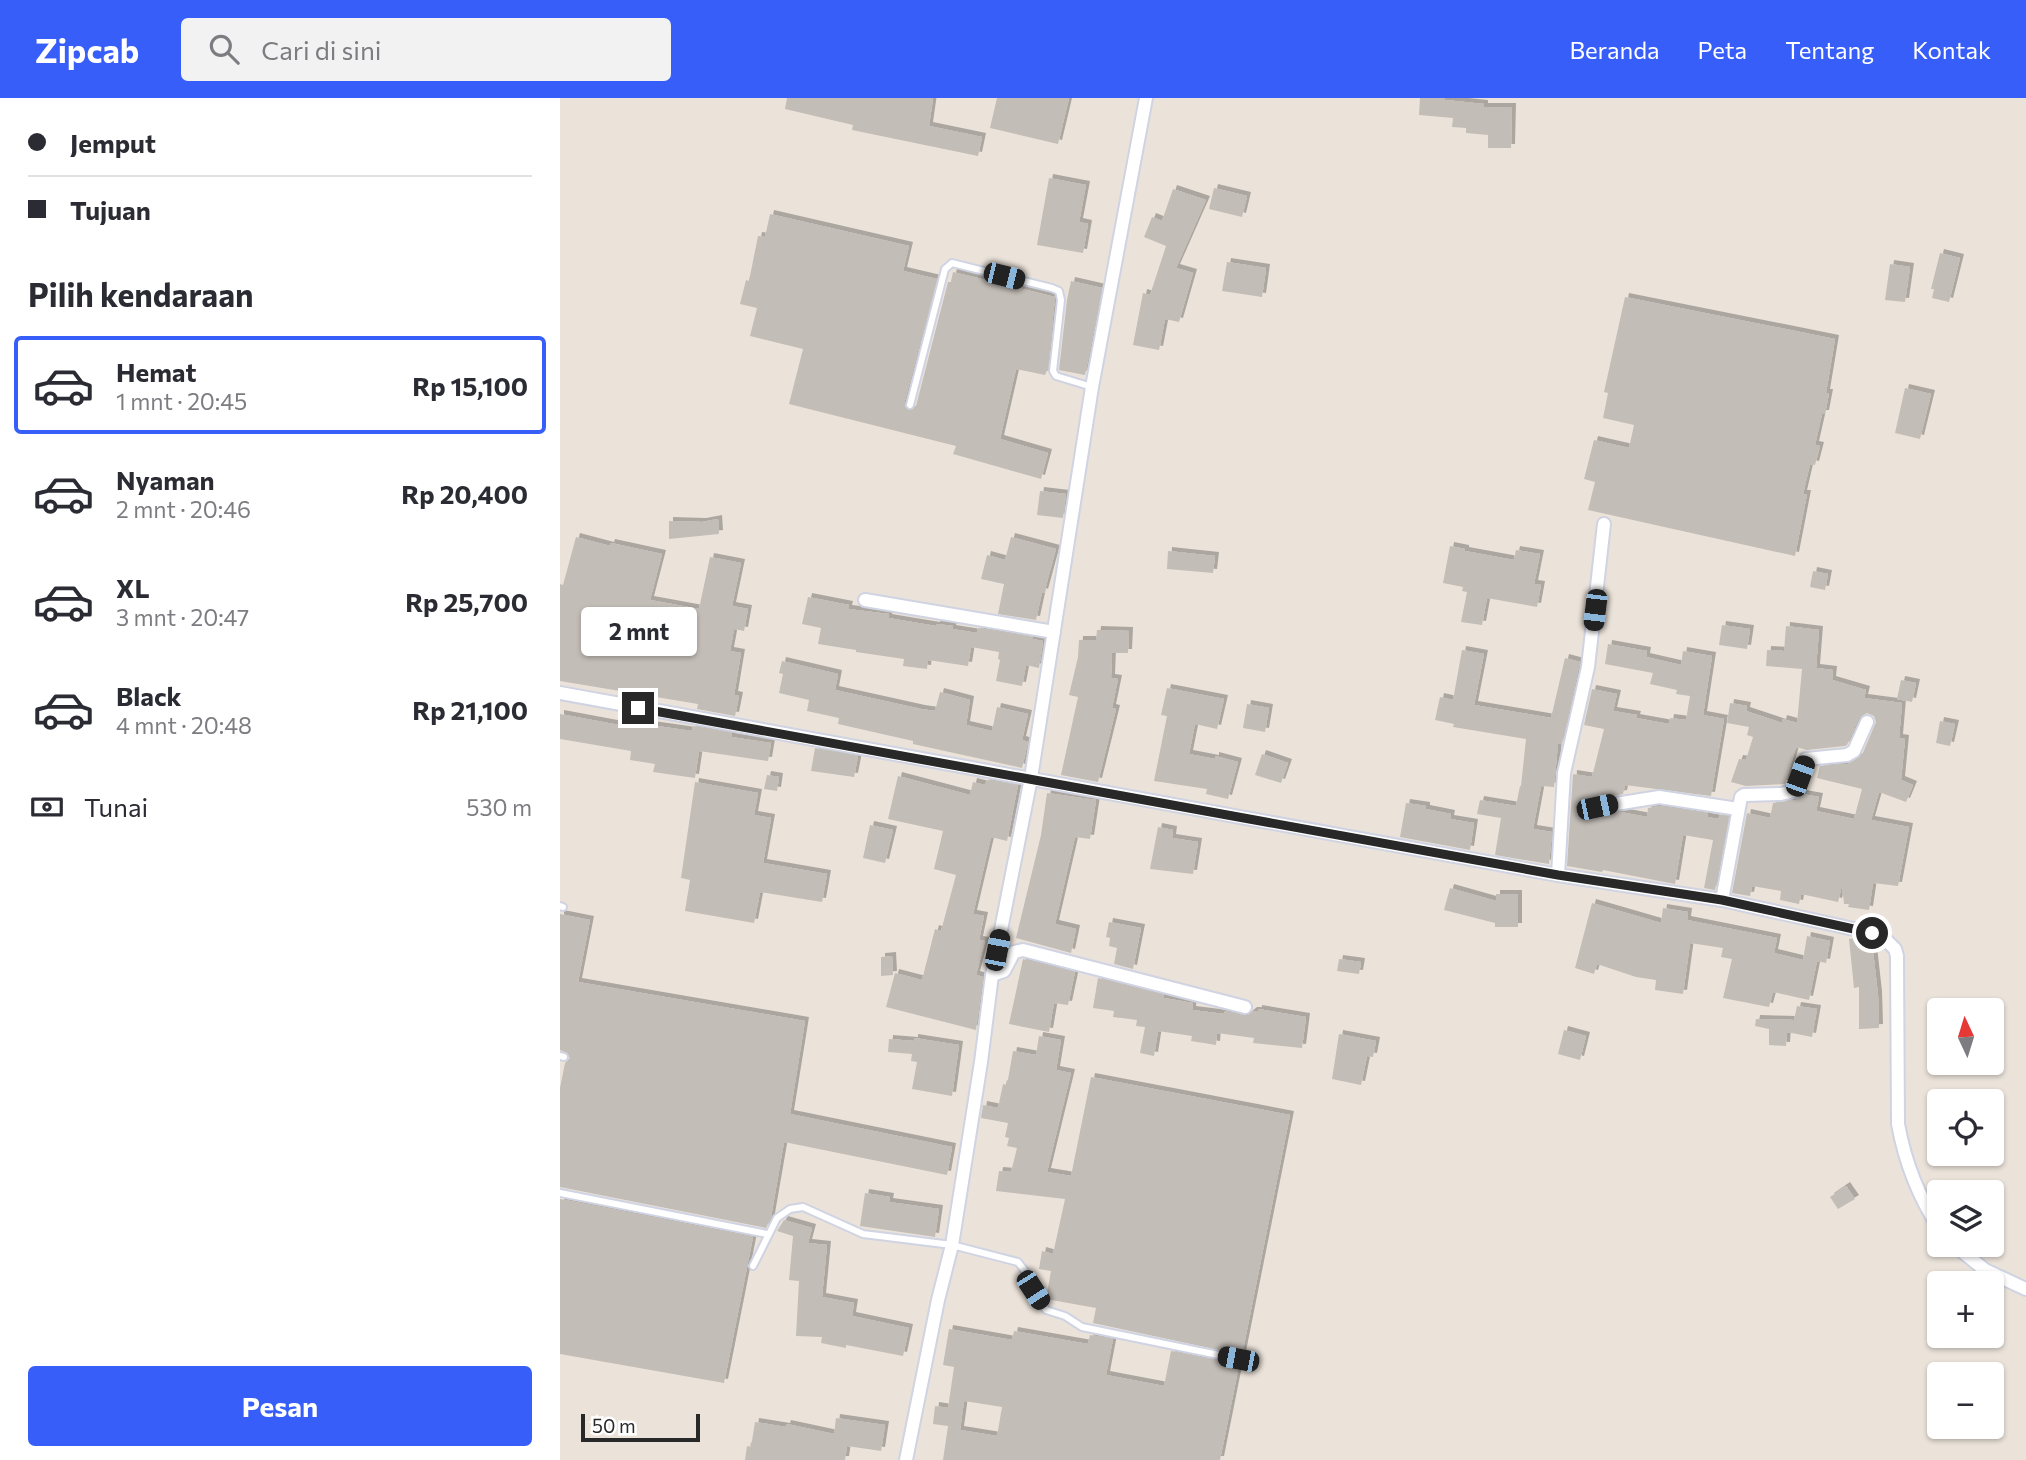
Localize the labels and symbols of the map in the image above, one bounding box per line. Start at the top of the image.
car [982,261,1027,291]
car [1583,588,1608,632]
callout: 2 mnt [580,606,696,656]
route end [622,692,654,724]
car [1783,753,1818,799]
car [1575,792,1620,822]
route start [1856,917,1888,949]
car [983,927,1012,973]
north arrow [1927,998,2004,1074]
car [1013,1267,1054,1313]
car [1216,1345,1261,1373]
scale bar [581,1411,700,1443]

